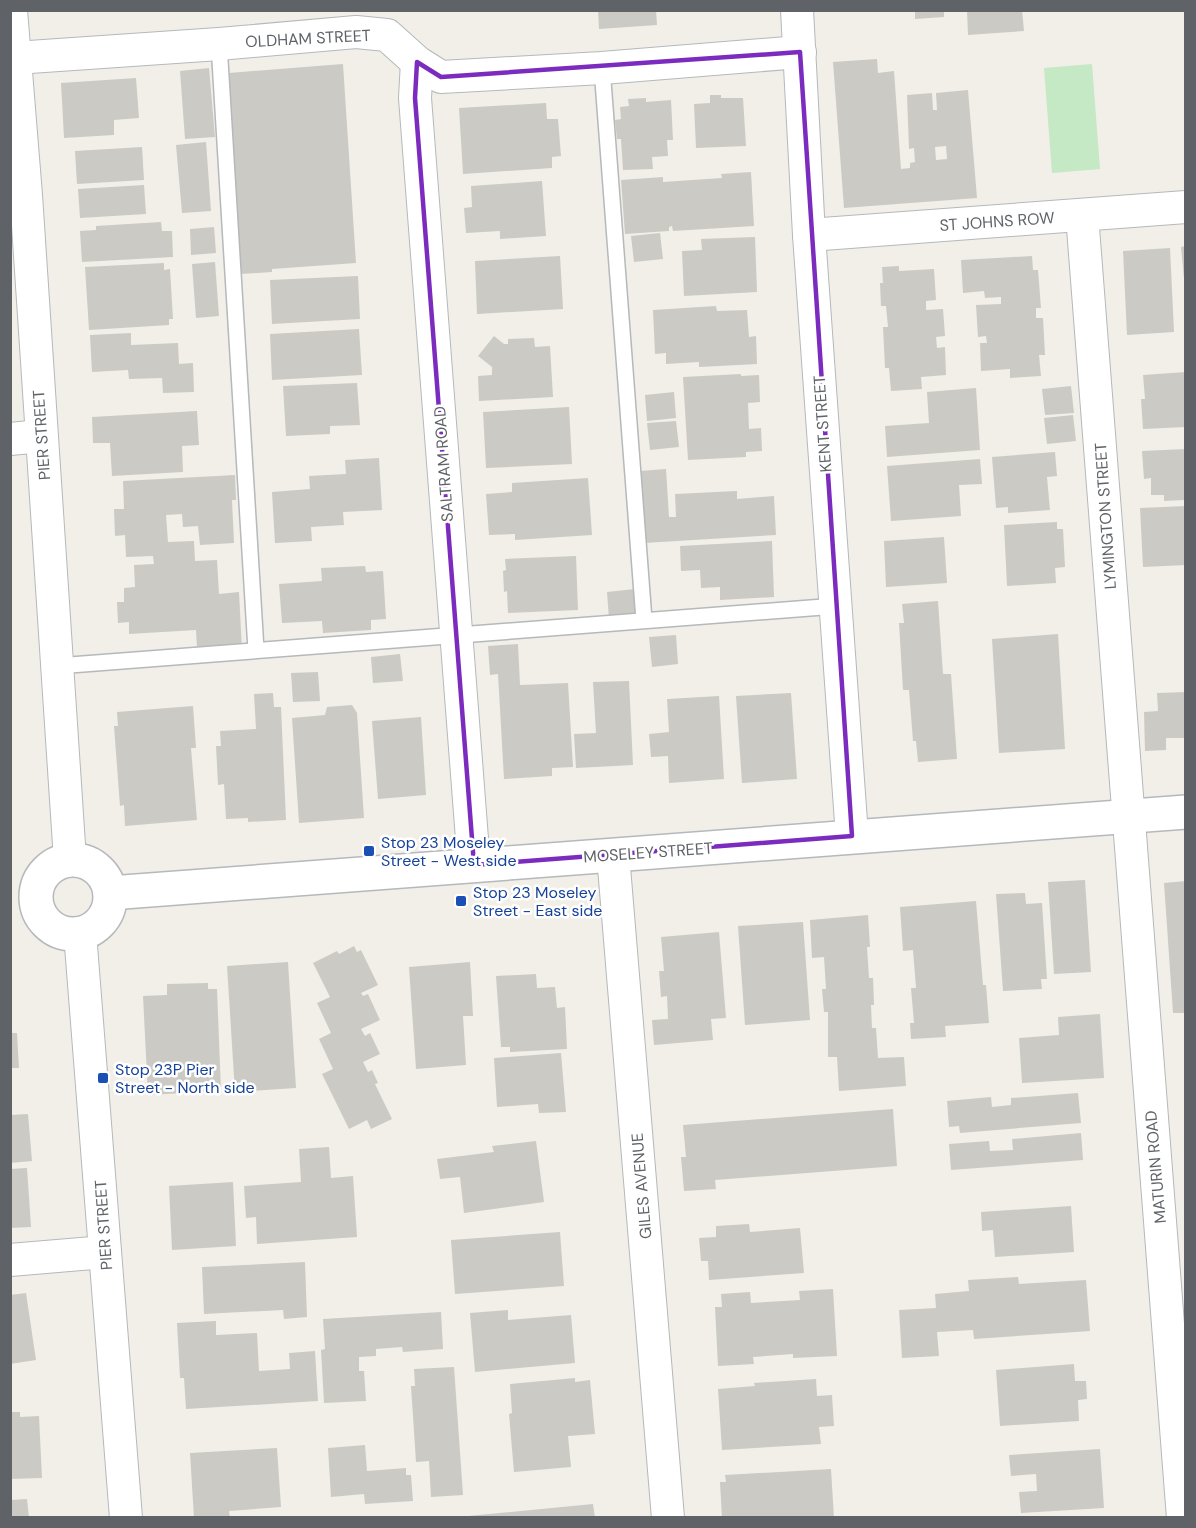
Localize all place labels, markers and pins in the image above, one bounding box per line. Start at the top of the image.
place label: Stop 23 Moseley Street - West side [381,832,516,871]
marker: Stop 23 Moseley Street - West side [362,844,376,858]
place label: Stop 23 Moseley Street - East side [473,882,602,921]
marker: Stop 23 Moseley Street - East side [454,894,468,908]
place label: Stop 23P Pier Street - North side [115,1059,255,1098]
marker: Stop 23P Pier Street - North side [96,1071,110,1085]

